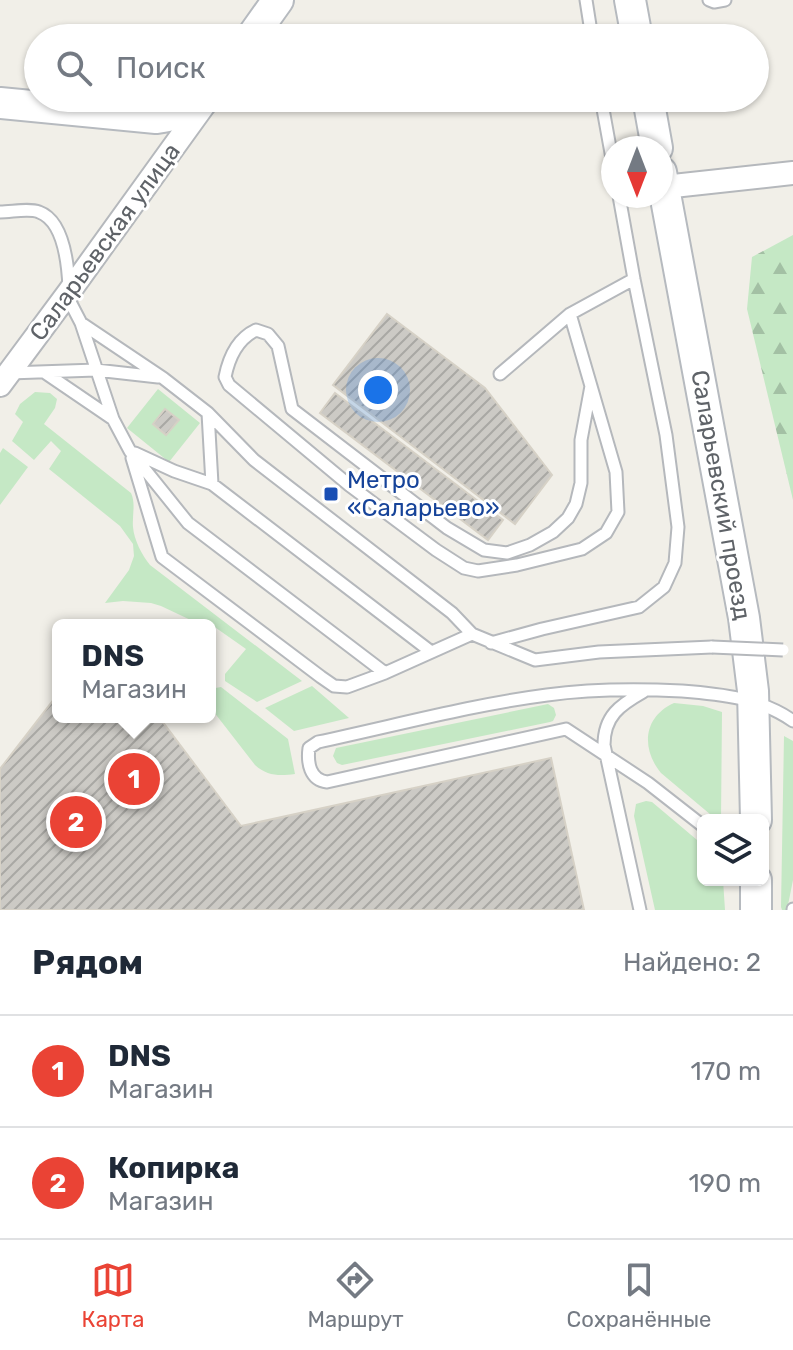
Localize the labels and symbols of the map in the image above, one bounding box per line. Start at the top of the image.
north arrow [601,136,673,208]
street label: Саларьевская улица [24,138,186,346]
street label: Саларьевский проезд [685,368,757,622]
your location [358,370,398,410]
place label: Метро «Саларьево» [347,466,500,522]
marker: Метро «Саларьево» [322,485,340,503]
pin: 1 [108,749,160,809]
pin: 2 [50,792,102,852]

